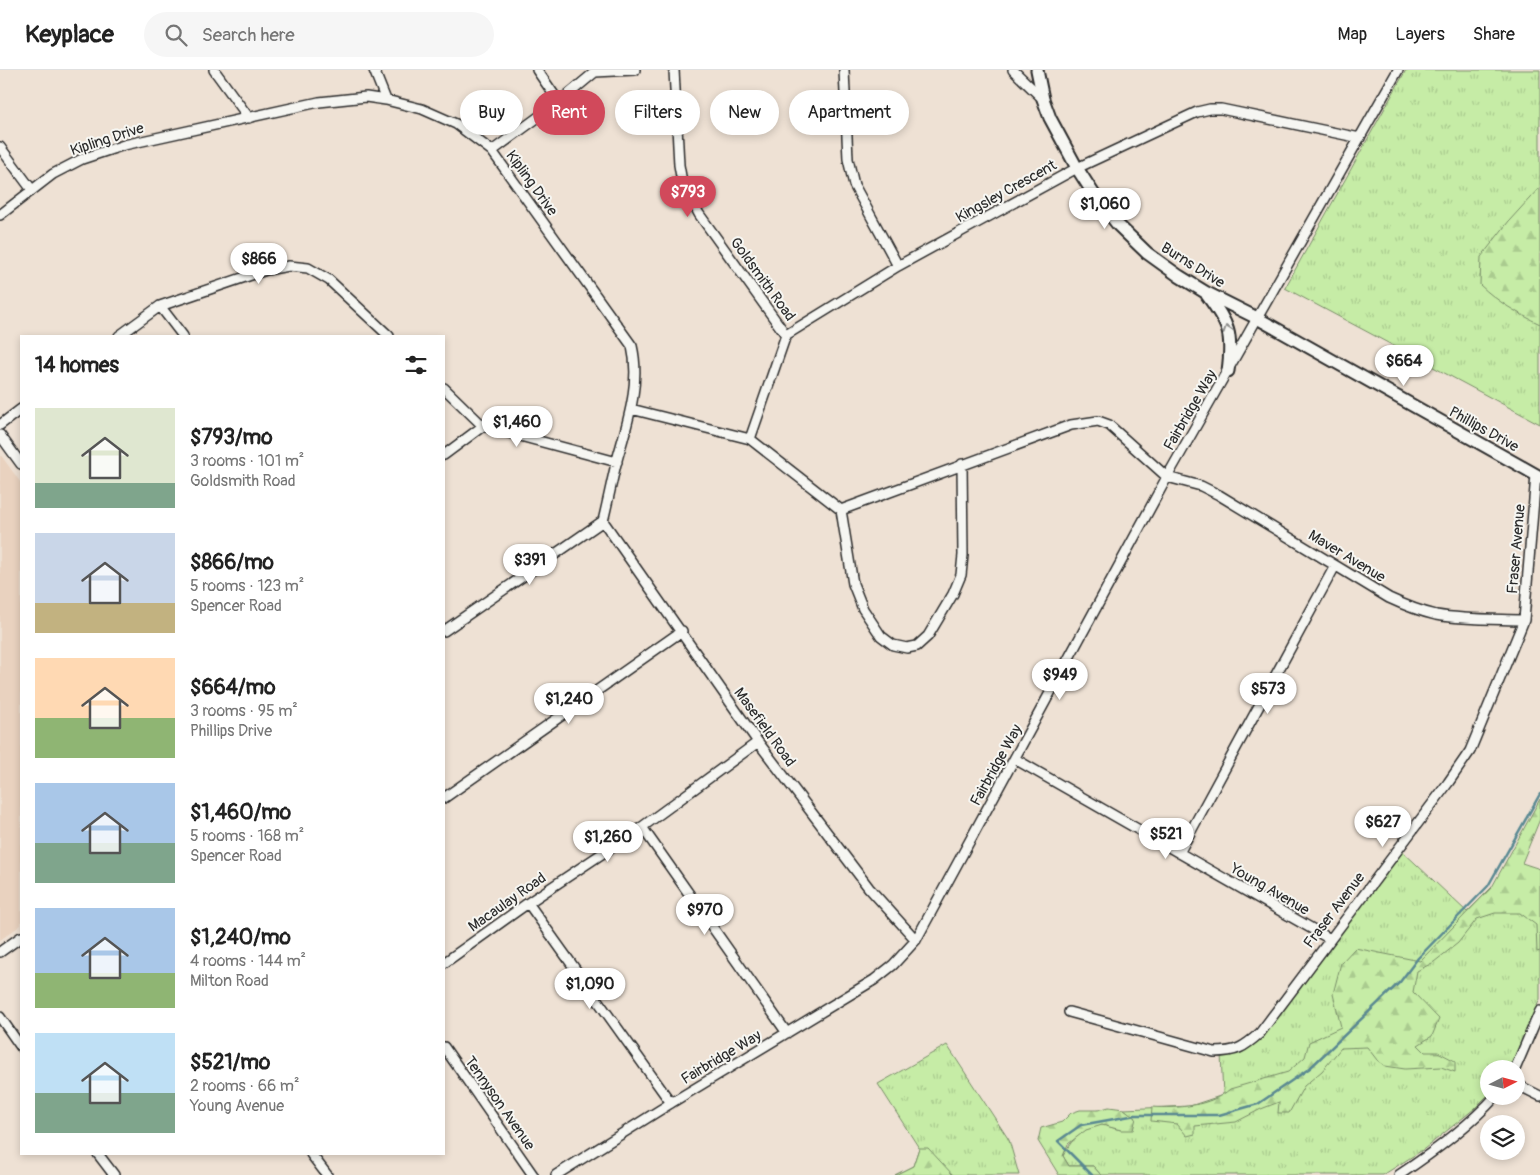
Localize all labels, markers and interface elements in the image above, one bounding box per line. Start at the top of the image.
search box [144,12,494,57]
text: Keyplace [25,20,114,49]
icon: search [162,21,190,49]
text: Search here [202,23,295,47]
text: Map [1338,23,1367,46]
text: Layers [1395,23,1445,46]
text: Share [1473,23,1515,46]
chip: Buy [460,90,523,135]
chip: Rent [533,90,605,135]
chip: Filters [615,90,700,135]
chip: New [710,90,779,135]
chip: Apartment [789,90,909,135]
street label: Kipling Drive [68,118,147,160]
street label: Kipling Drive [502,147,562,220]
street label: Kingsley Crescent [952,155,1061,227]
pin: $793 [658,176,718,218]
text: $793 [671,182,705,202]
pin: $1,060 [1064,188,1146,230]
text: $1,060 [1080,194,1130,214]
street label: Goldsmith Road [726,234,799,325]
street label: Burns Drive [1157,238,1229,293]
pin: $866 [229,242,289,285]
text: $866 [241,249,277,269]
one-way arrow [1223,325,1233,334]
pin: $664 [1374,344,1434,387]
icon: filters [402,351,430,379]
text: $664 [1386,351,1422,371]
text: 14 homes [35,352,119,379]
street label: Fairbridge Way [1160,366,1221,454]
street label: Phillips Drive [1445,402,1523,457]
pin: $1,460 [476,406,558,448]
text: $1,460 [493,412,541,432]
text: $793/mo [190,424,273,451]
icon: home [75,428,135,488]
text: 3 rooms · 101 m² [190,451,304,471]
text: Goldsmith Road [190,471,296,491]
street label: Fraser Avenue [1503,503,1530,595]
street label: Maver Avenue [1305,526,1389,587]
pin: $391 [500,544,560,586]
text: $866/mo [190,549,274,576]
text: $391 [514,550,546,570]
icon: home [75,553,135,613]
text: 5 rooms · 123 m² [190,576,304,596]
text: Spencer Road [190,596,282,616]
pin: $949 [1030,658,1090,701]
text: $949 [1043,665,1077,685]
pin: $573 [1238,672,1298,715]
text: $664/mo [190,674,275,701]
icon: home [75,678,135,738]
text: $573 [1251,679,1285,699]
pin: $1,240 [528,682,610,725]
street label: Masefield Road [729,684,800,771]
text: $1,240 [545,689,593,709]
text: 3 rooms · 95 m² [190,701,298,721]
text: Phillips Drive [190,721,272,741]
street label: Fairbridge Way [966,721,1027,809]
text: $1,460/mo [190,799,291,826]
icon: home [75,803,135,863]
pin: $627 [1353,806,1413,848]
text: $627 [1365,812,1401,832]
pin: $521 [1136,818,1196,860]
pin: $1,260 [567,820,649,863]
text: $521 [1150,824,1182,844]
text: 5 rooms · 168 m² [190,826,304,846]
text: $1,260 [584,827,632,847]
text: Spencer Road [190,846,282,866]
street label: Young Avenue [1226,859,1313,920]
street label: Fraser Avenue [1300,868,1369,952]
street label: Macaulay Road [465,869,550,936]
pin: $970 [675,894,735,936]
text: $970 [687,900,723,920]
text: $1,240/mo [190,924,291,951]
icon: home [75,928,135,988]
text: 4 rooms · 144 m² [190,951,306,971]
pin: $1,090 [549,968,631,1010]
text: Milton Road [190,971,269,991]
text: $1,090 [565,974,615,994]
street label: Fairbridge Way [678,1026,765,1089]
text: $521/mo [190,1049,270,1076]
icon: home [75,1053,135,1113]
street label: Tennyson Avenue [460,1053,539,1154]
north arrow [1480,1060,1525,1105]
map controls [1480,1060,1525,1160]
text: 2 rooms · 66 m² [190,1076,300,1096]
text: Young Avenue [190,1096,284,1116]
button: layers [1480,1115,1525,1160]

